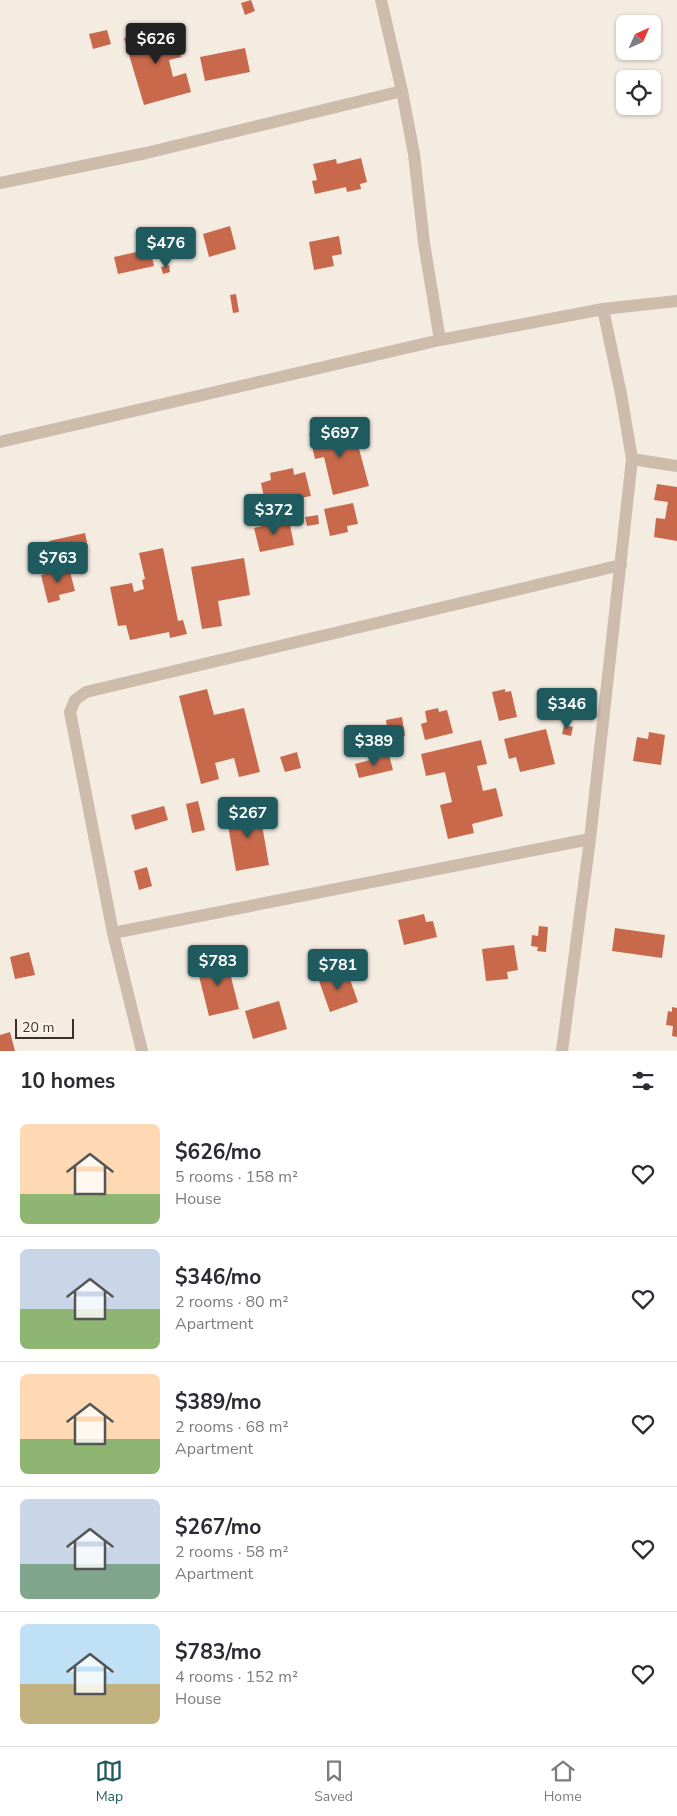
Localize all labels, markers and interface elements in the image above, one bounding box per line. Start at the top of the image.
north arrow [616,15,661,60]
map controls [616,15,661,115]
pin: $626 [126,22,186,65]
text: $626 [137,28,175,50]
button: locate [616,70,661,115]
pin: $476 [136,226,196,269]
text: $476 [147,232,185,254]
pin: $697 [310,416,370,459]
text: $697 [321,422,359,444]
pin: $372 [244,494,304,536]
text: $372 [255,499,293,521]
pin: $763 [28,542,88,584]
text: $763 [39,547,77,569]
pin: $346 [537,688,597,730]
text: $346 [548,693,586,715]
pin: $389 [344,724,404,767]
text: $389 [355,730,393,752]
pin: $267 [218,796,278,839]
text: $267 [229,802,267,824]
pin: $783 [188,944,248,987]
pin: $781 [308,948,368,991]
text: $783 [199,950,237,972]
text: $781 [319,954,357,976]
scale bar [15,1016,74,1039]
text: 20 m [22,1018,54,1037]
text: 10 homes [20,1067,115,1095]
icon: filters [629,1067,657,1095]
text: $626/mo [175,1138,261,1166]
icon: home [60,1144,120,1204]
icon: heart [629,1160,657,1188]
text: 5 rooms · 158 m² [175,1166,298,1188]
text: House [175,1188,221,1210]
text: $346/mo [175,1263,261,1291]
icon: home [60,1269,120,1329]
icon: heart [629,1285,657,1313]
text: 2 rooms · 80 m² [175,1291,288,1313]
text: Apartment [175,1313,253,1335]
text: $389/mo [175,1388,261,1416]
icon: home [60,1394,120,1454]
icon: heart [629,1410,657,1438]
text: 2 rooms · 68 m² [175,1416,288,1438]
text: Apartment [175,1438,253,1460]
text: $267/mo [175,1513,261,1541]
icon: home [60,1519,120,1579]
icon: heart [629,1535,657,1563]
text: 2 rooms · 58 m² [175,1541,288,1563]
text: Apartment [175,1563,253,1585]
text: $783/mo [175,1638,261,1666]
icon: home [60,1644,120,1704]
icon: heart [629,1660,657,1688]
text: 4 rooms · 152 m² [175,1666,298,1688]
text: House [175,1688,221,1710]
tab: Map [95,1757,123,1806]
tab: Saved [314,1757,353,1806]
tab: Home [544,1757,582,1806]

